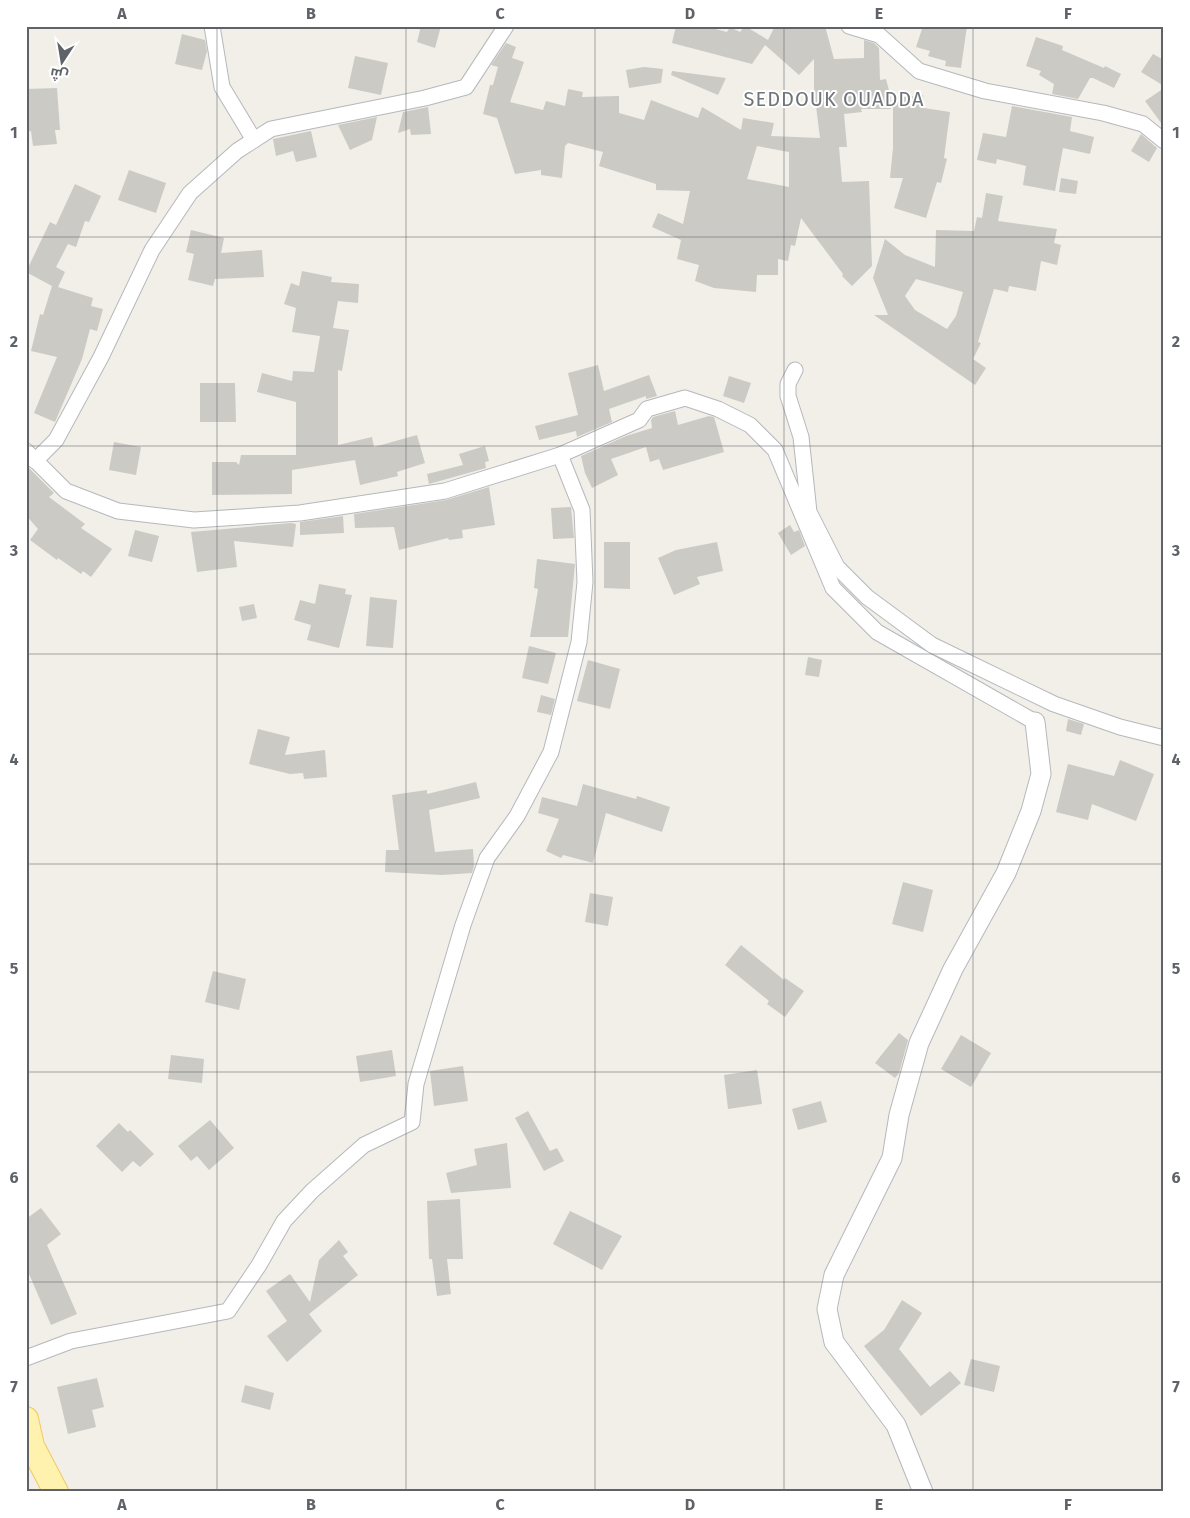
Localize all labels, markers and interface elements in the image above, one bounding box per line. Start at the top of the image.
text: A [116,4,127,23]
text: B [306,4,316,23]
text: C [495,4,505,23]
text: D [685,4,695,23]
text: E [875,4,883,23]
text: F [1064,4,1072,23]
north arrow [38,38,88,88]
text: ش [49,64,70,84]
district label: SEDDOUK OUADDA [744,87,924,111]
text: 1 [10,123,18,142]
text: 1 [1172,123,1180,142]
text: 2 [10,332,18,351]
text: 2 [1172,332,1180,351]
text: 3 [9,541,18,560]
text: 3 [1171,541,1180,560]
text: 4 [9,750,19,769]
text: 4 [1171,750,1181,769]
text: 5 [10,959,19,978]
text: 5 [1172,959,1181,978]
text: 6 [9,1168,19,1187]
text: 6 [1171,1168,1181,1187]
text: 7 [10,1377,18,1396]
text: 7 [1172,1377,1180,1396]
text: A [116,1495,127,1514]
text: B [306,1495,316,1514]
text: C [495,1495,505,1514]
text: D [685,1495,695,1514]
text: E [875,1495,883,1514]
text: F [1064,1495,1072,1514]

